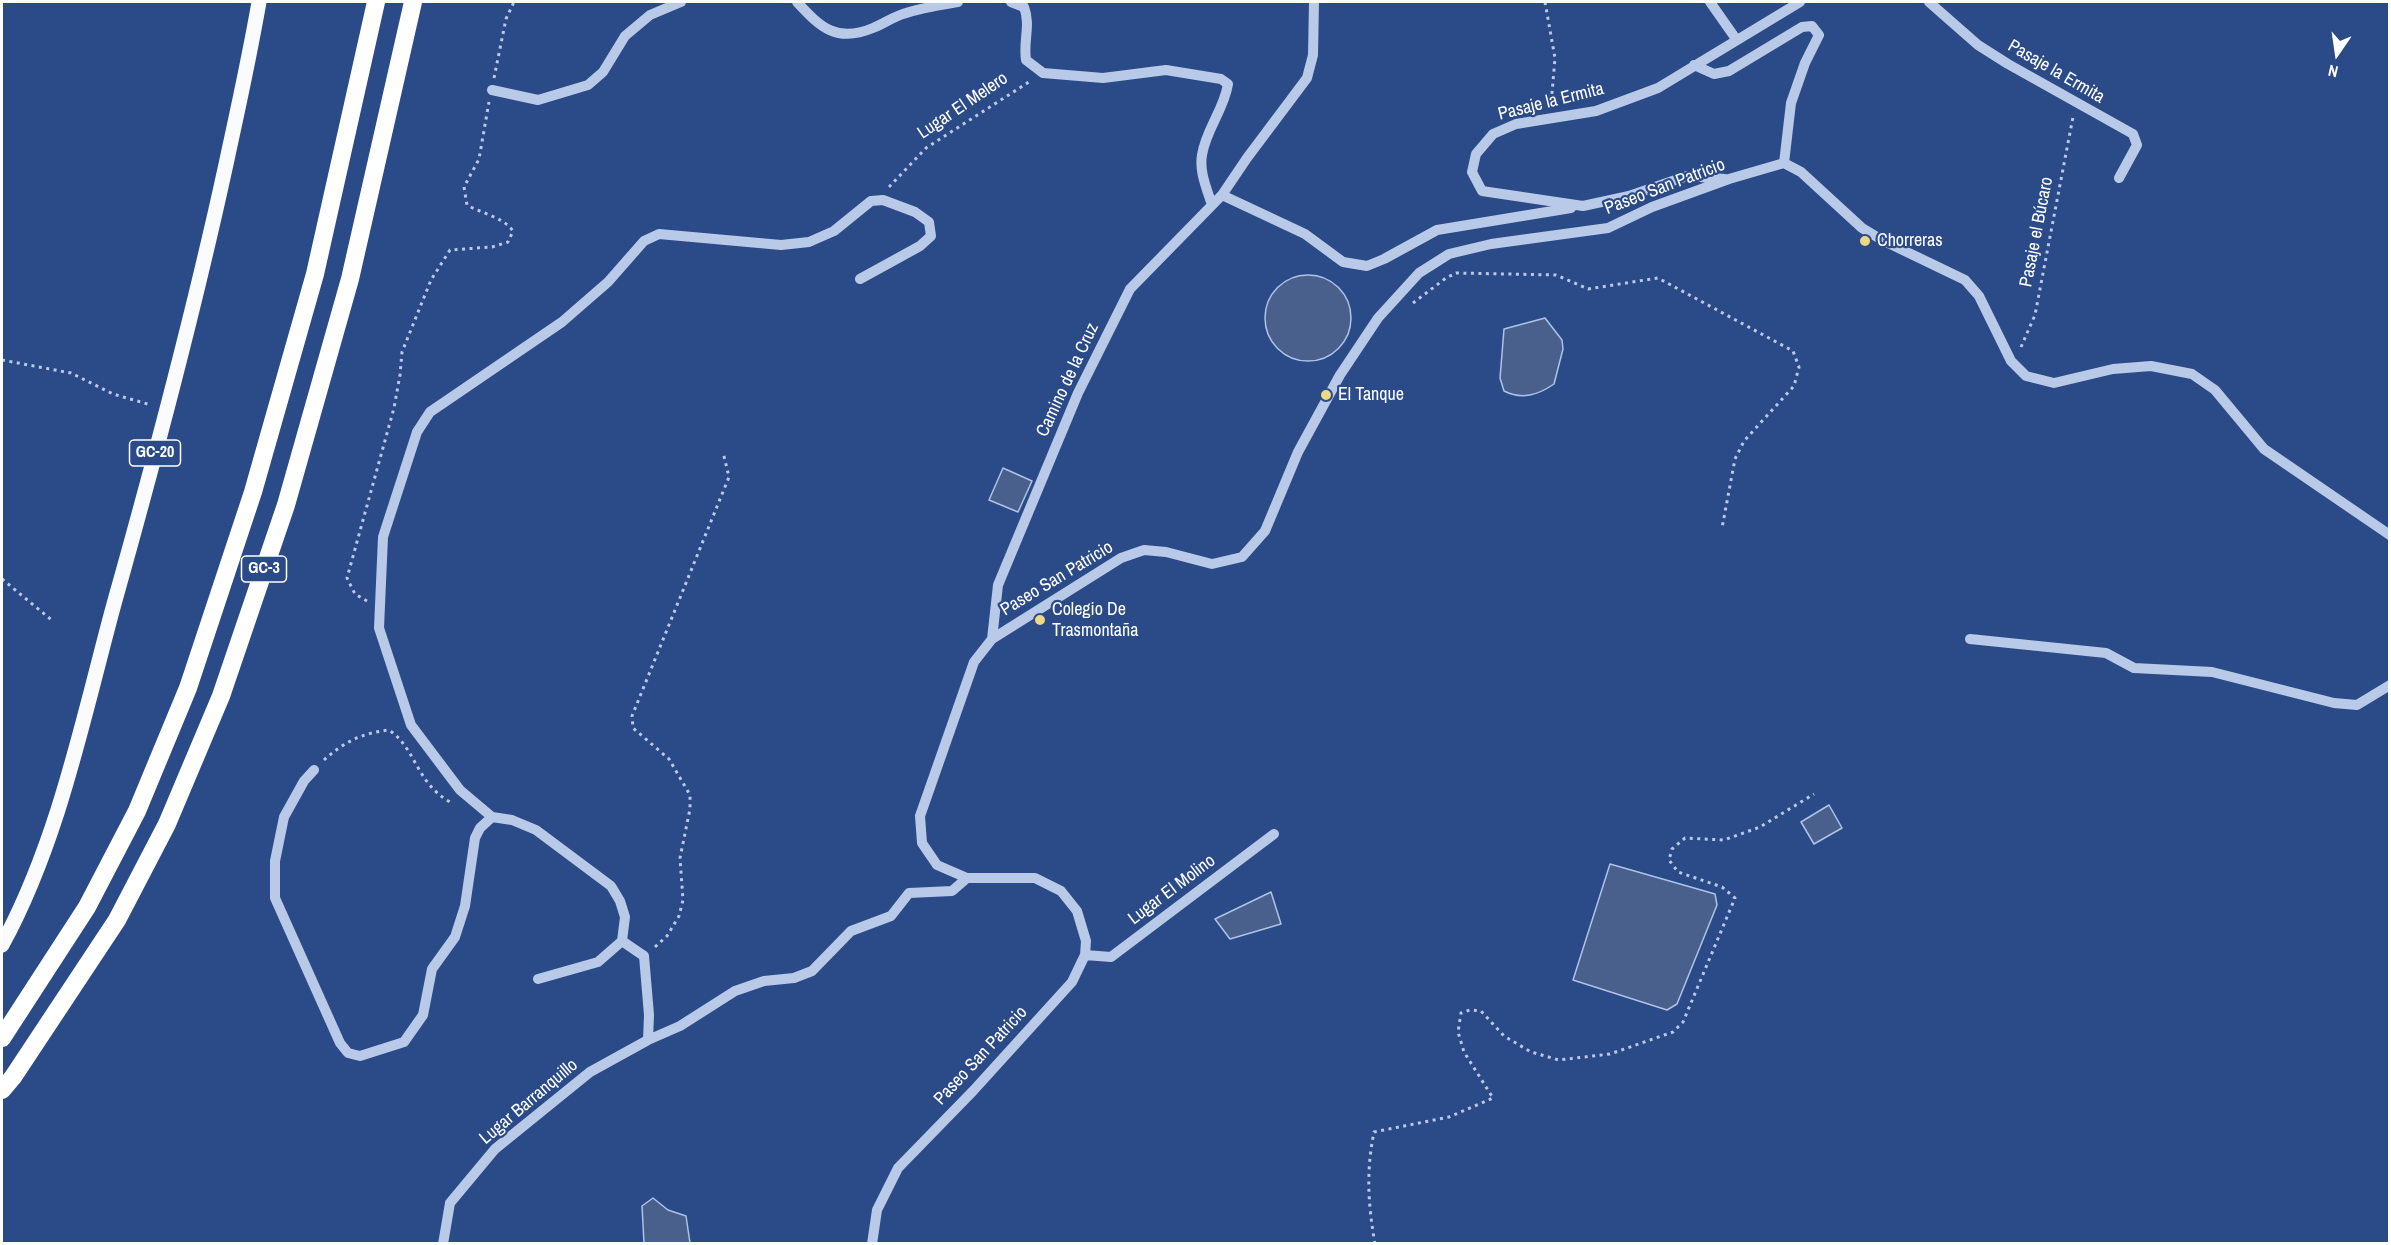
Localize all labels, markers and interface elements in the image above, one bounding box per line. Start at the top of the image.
north arrow [2307,24,2367,84]
street label: Pasaje la Ermita [2004,36,2108,108]
text: N [2326,60,2340,83]
street label: Lugar El Melero [914,68,1012,144]
street label: Pasaje la Ermita [1496,78,1606,126]
street label: Paseo San Patricio [1602,154,1728,220]
street label: Pasaje el Búcaro [2016,175,2058,289]
place label: Chorreras [1877,230,1943,252]
marker: Chorreras [1858,234,1872,248]
street label: Camino de la Cruz [1032,320,1104,440]
place label: El Tanque [1338,384,1404,406]
marker: El Tanque [1319,388,1333,402]
road number: GC-20 [130,440,180,466]
street label: Paseo San Patricio [997,537,1117,621]
road number: GC-3 [242,556,286,582]
place label: Colegio De Trasmontaña [1052,599,1138,642]
marker: Colegio De Trasmontaña [1033,613,1047,627]
street label: Lugar El Molino [1124,850,1220,930]
street label: Paseo San Patricio [930,1002,1032,1110]
street label: Lugar Barranquillo [476,1055,582,1149]

